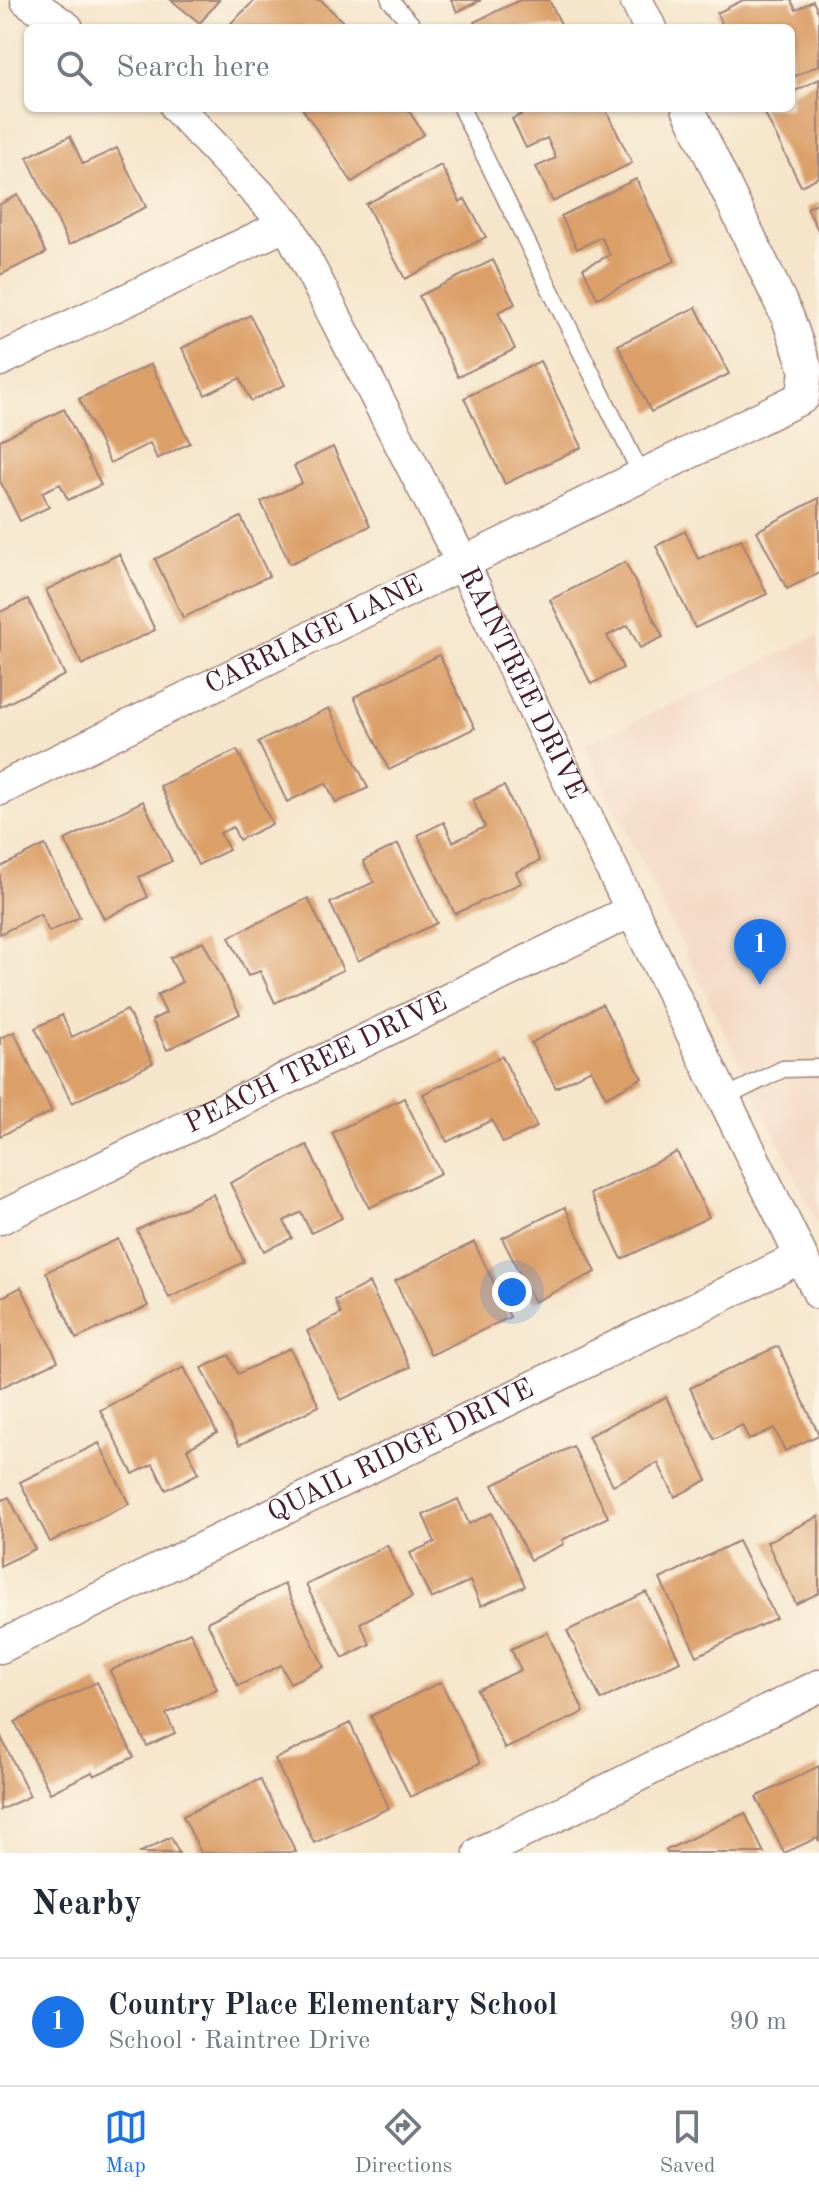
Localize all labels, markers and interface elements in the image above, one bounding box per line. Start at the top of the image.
search box [24,24,795,112]
icon: search [52,46,96,90]
text: Search here [116,53,270,83]
street label: RAINTREE DRIVE [453,563,590,804]
street label: CARRIAGE LANE [201,571,428,700]
pin: 1 [734,919,786,985]
street label: PEACH TREE DRIVE [181,988,452,1139]
your location [492,1272,532,1312]
street label: QUAIL RIDGE DRIVE [264,1375,538,1528]
text: Nearby [32,1888,142,1922]
text: Country Place Elementary School [108,1991,557,2021]
text: 1 [50,2009,66,2035]
text: 90 m [729,2009,787,2035]
text: School · Raintree Drive [108,2028,370,2054]
tab: Map [104,2105,148,2180]
tab: Directions [355,2105,452,2180]
tab: Saved [659,2105,715,2180]

